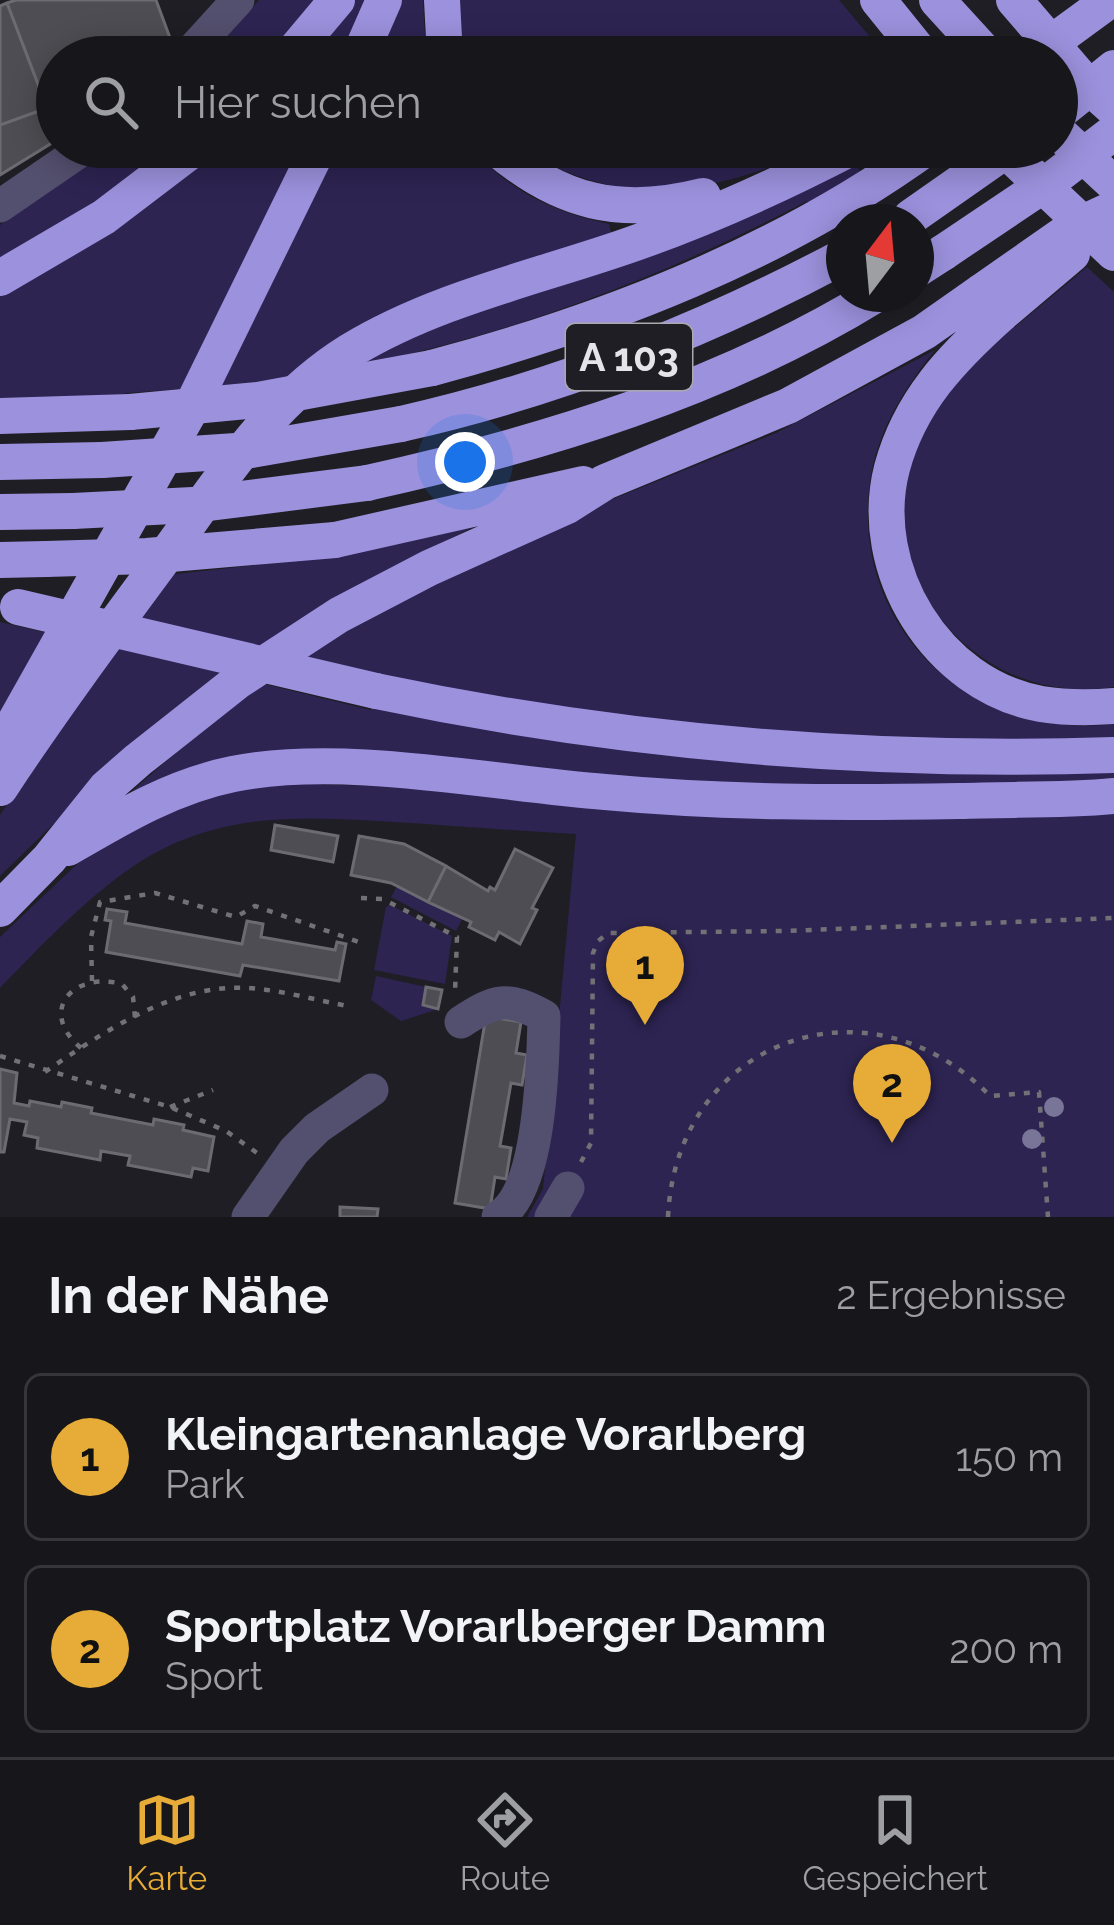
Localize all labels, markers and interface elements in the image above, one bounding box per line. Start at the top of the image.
search box [36,36,1078,168]
icon: search [78,69,144,135]
text: Hier suchen [174,76,422,129]
north arrow [826,204,934,312]
road number: A 103 [566,324,692,390]
your location [435,432,495,492]
pin: 1 [606,926,684,1025]
pin: 2 [853,1044,931,1143]
text: In der Nähe [48,1265,329,1325]
text: 2 Ergebnisse [836,1272,1066,1318]
text: Kleingartenanlage Vorarlberg [165,1408,806,1461]
text: 1 [80,1434,100,1480]
text: 150 m [955,1434,1063,1480]
text: Park [165,1461,245,1507]
text: Sportplatz Vorarlberger Damm [165,1600,826,1653]
text: 2 [79,1626,101,1672]
text: 200 m [949,1626,1063,1672]
text: Sport [165,1653,263,1699]
tab: Karte [126,1787,207,1898]
tab: Route [460,1787,550,1898]
tab: Gespeichert [803,1787,988,1898]

